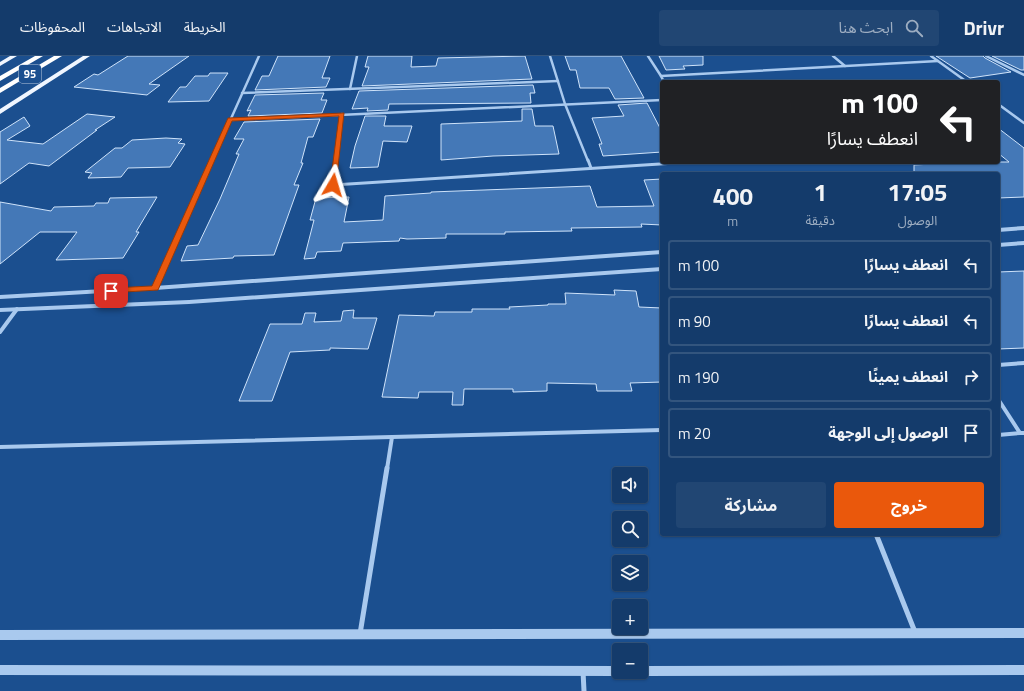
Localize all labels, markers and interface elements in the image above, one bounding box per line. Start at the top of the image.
search box [659,10,939,46]
text: Drivr [963,13,1004,42]
text: المحفوظات [20,16,85,37]
text: الاتجاهات [107,16,162,37]
text: الخريطة [184,16,226,37]
text: ابحث هنا [838,16,893,39]
icon: search [903,17,925,39]
road number: 95 [19,65,41,83]
text: 100 m [841,81,918,124]
icon: left [932,96,984,148]
text: انعطف يسارًا [827,125,918,152]
position arrow [312,164,354,206]
text: 1 [813,174,827,210]
text: 17:05 [888,174,947,210]
text: 400 [713,178,753,214]
text: دقيقة [805,210,835,230]
text: الوصول [898,210,937,230]
text: m [727,211,738,231]
text: انعطف يسارًا [864,253,948,276]
text: 100 m [678,254,719,277]
icon: left [960,254,982,276]
pin [94,274,128,308]
icon: arrive [100,280,122,302]
text: انعطف يسارًا [864,309,948,332]
text: 90 m [678,310,711,333]
icon: left [960,310,982,332]
text: انعطف يمينًا [868,365,948,388]
text: 190 m [678,366,719,389]
icon: right [960,366,982,388]
text: الوصول إلى الوجهة [828,421,948,444]
text: 20 m [678,422,711,445]
icon: arrive [960,422,982,444]
map controls [612,467,648,679]
button: sound [612,467,648,503]
button: مشاركة [676,482,826,528]
button: خروج [834,482,984,528]
button: search [612,511,648,547]
button: layers [612,555,648,591]
button: + [612,599,648,635]
button: − [612,643,648,679]

